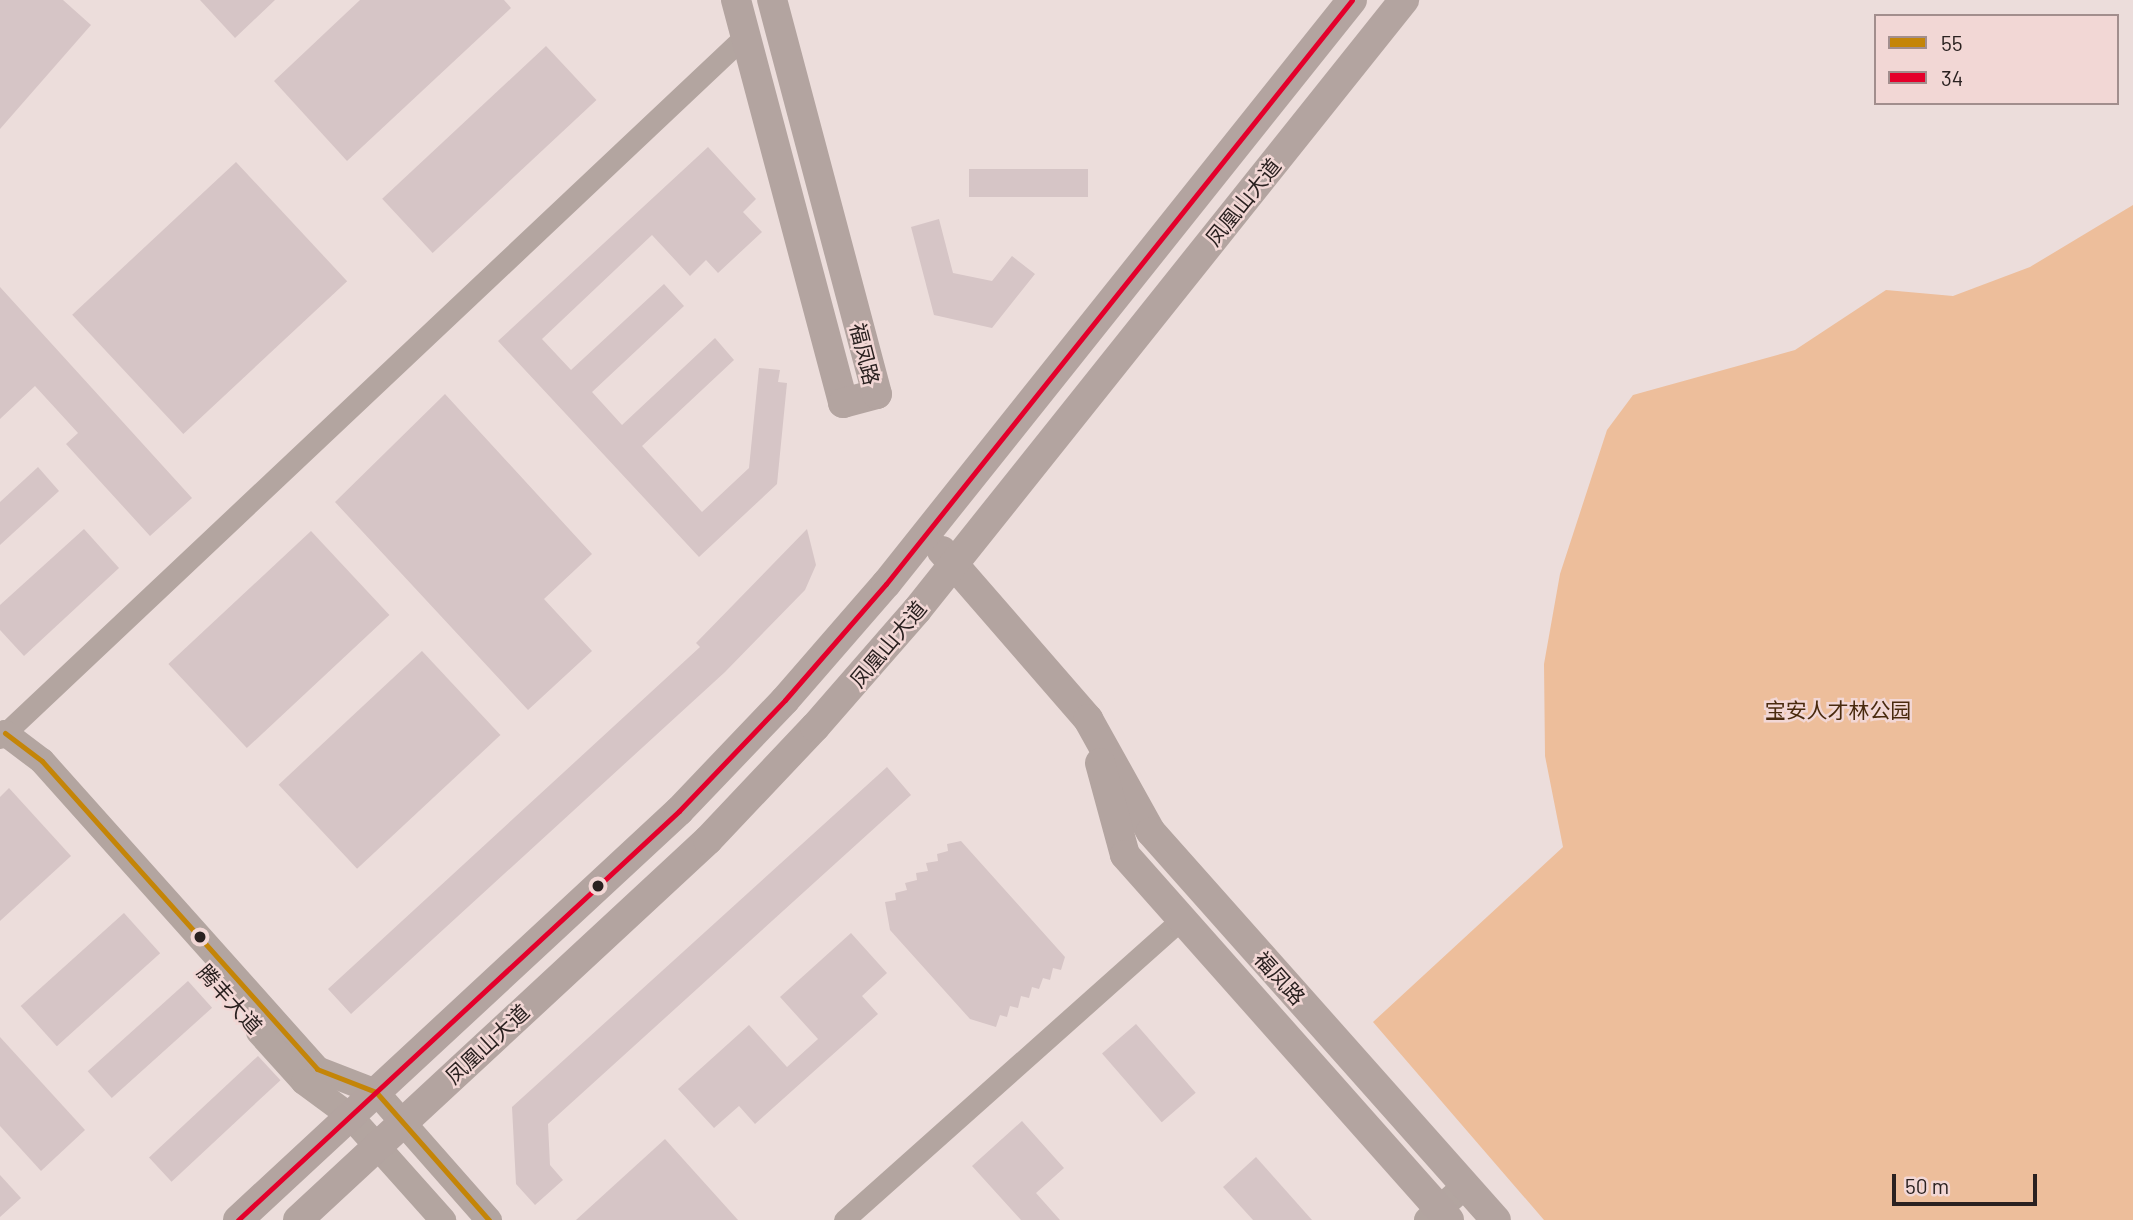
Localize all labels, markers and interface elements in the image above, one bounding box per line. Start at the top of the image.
legend [1874,14,2119,105]
text: 55 [1941,30,1963,55]
text: 34 [1941,65,1963,90]
street label: 凤凰山大道 [1200,153,1286,251]
street label: 福凤路 [845,320,885,388]
street label: 凤凰山大道 [845,596,931,692]
park label: 宝安人才林公园 [1765,697,1911,723]
unlabelled marker [591,879,605,893]
unlabelled marker [193,930,207,944]
street label: 福凤路 [1250,946,1310,1010]
street label: 腾丰大道 [193,959,267,1039]
street label: 凤凰山大道 [440,999,534,1089]
scale bar [1895,1160,2040,1204]
text: 50 m [1905,1173,1949,1198]

